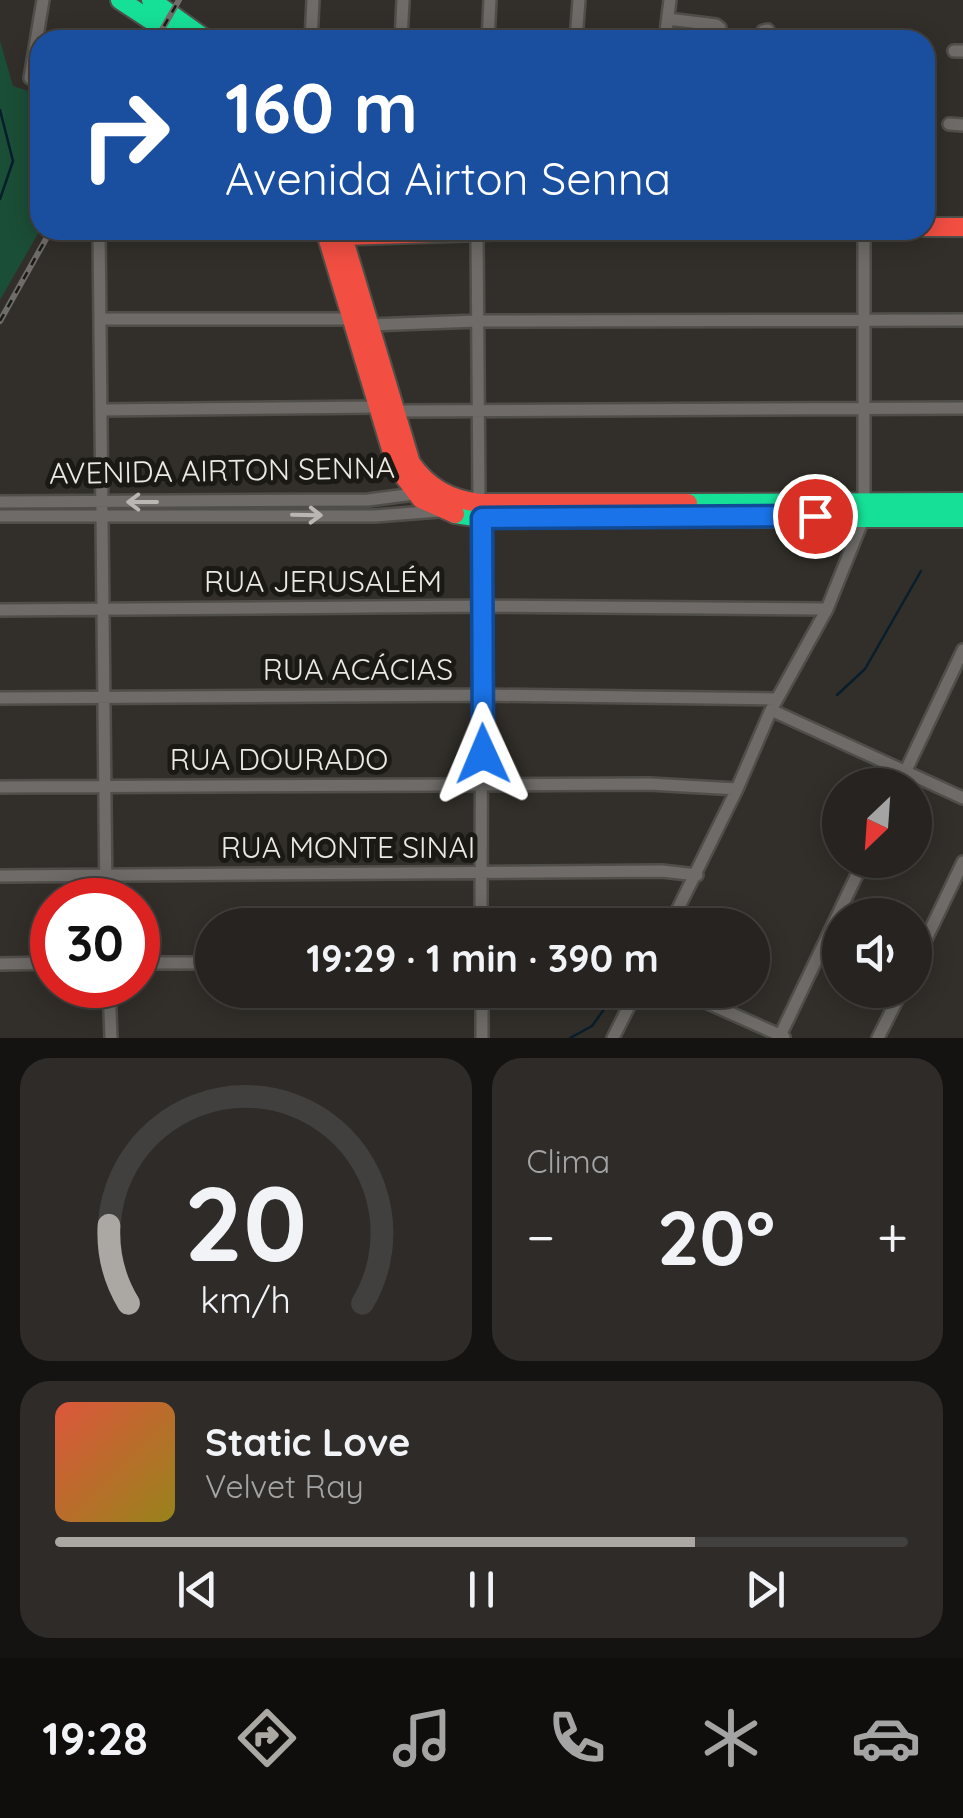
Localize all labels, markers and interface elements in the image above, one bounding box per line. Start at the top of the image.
text: 160 m [225,63,418,151]
icon: right [60,70,190,200]
text: Avenida Airton Senna [225,150,671,206]
street label: AVENIDA AIRTON SENNA [49,448,395,492]
pin [773,474,858,559]
icon: arrive [788,489,843,544]
one-way arrow [127,492,160,512]
one-way arrow [290,506,323,524]
street label: RUA JERUSALÉM [204,562,442,600]
street label: RUA ACÁCIAS [263,650,453,688]
position arrow [431,702,535,806]
street label: RUA DOURADO [170,740,388,778]
north arrow [822,768,932,878]
map controls [822,768,932,1008]
street label: RUA MONTE SINAI [221,828,475,866]
speed limit sign: 30 [30,878,160,1008]
button: sound [822,898,932,1008]
text: 19:29 · 1 min · 390 m [306,934,659,982]
text: Clima [527,1141,610,1181]
text: 20 [184,1157,307,1287]
text: 20° [657,1190,775,1284]
text: − [527,1202,555,1271]
text: + [877,1202,908,1271]
text: km/h [200,1277,291,1322]
text: Static Love [205,1418,410,1466]
text: Velvet Ray [205,1466,364,1506]
icon: previous [170,1562,225,1617]
icon: pause [454,1562,509,1617]
icon: next [738,1562,793,1617]
icon: directions [232,1703,302,1773]
icon: music [387,1703,457,1773]
icon: phone [542,1703,612,1773]
icon: climate [696,1703,766,1773]
icon: car [851,1703,921,1773]
text: 19:28 [42,1710,148,1766]

